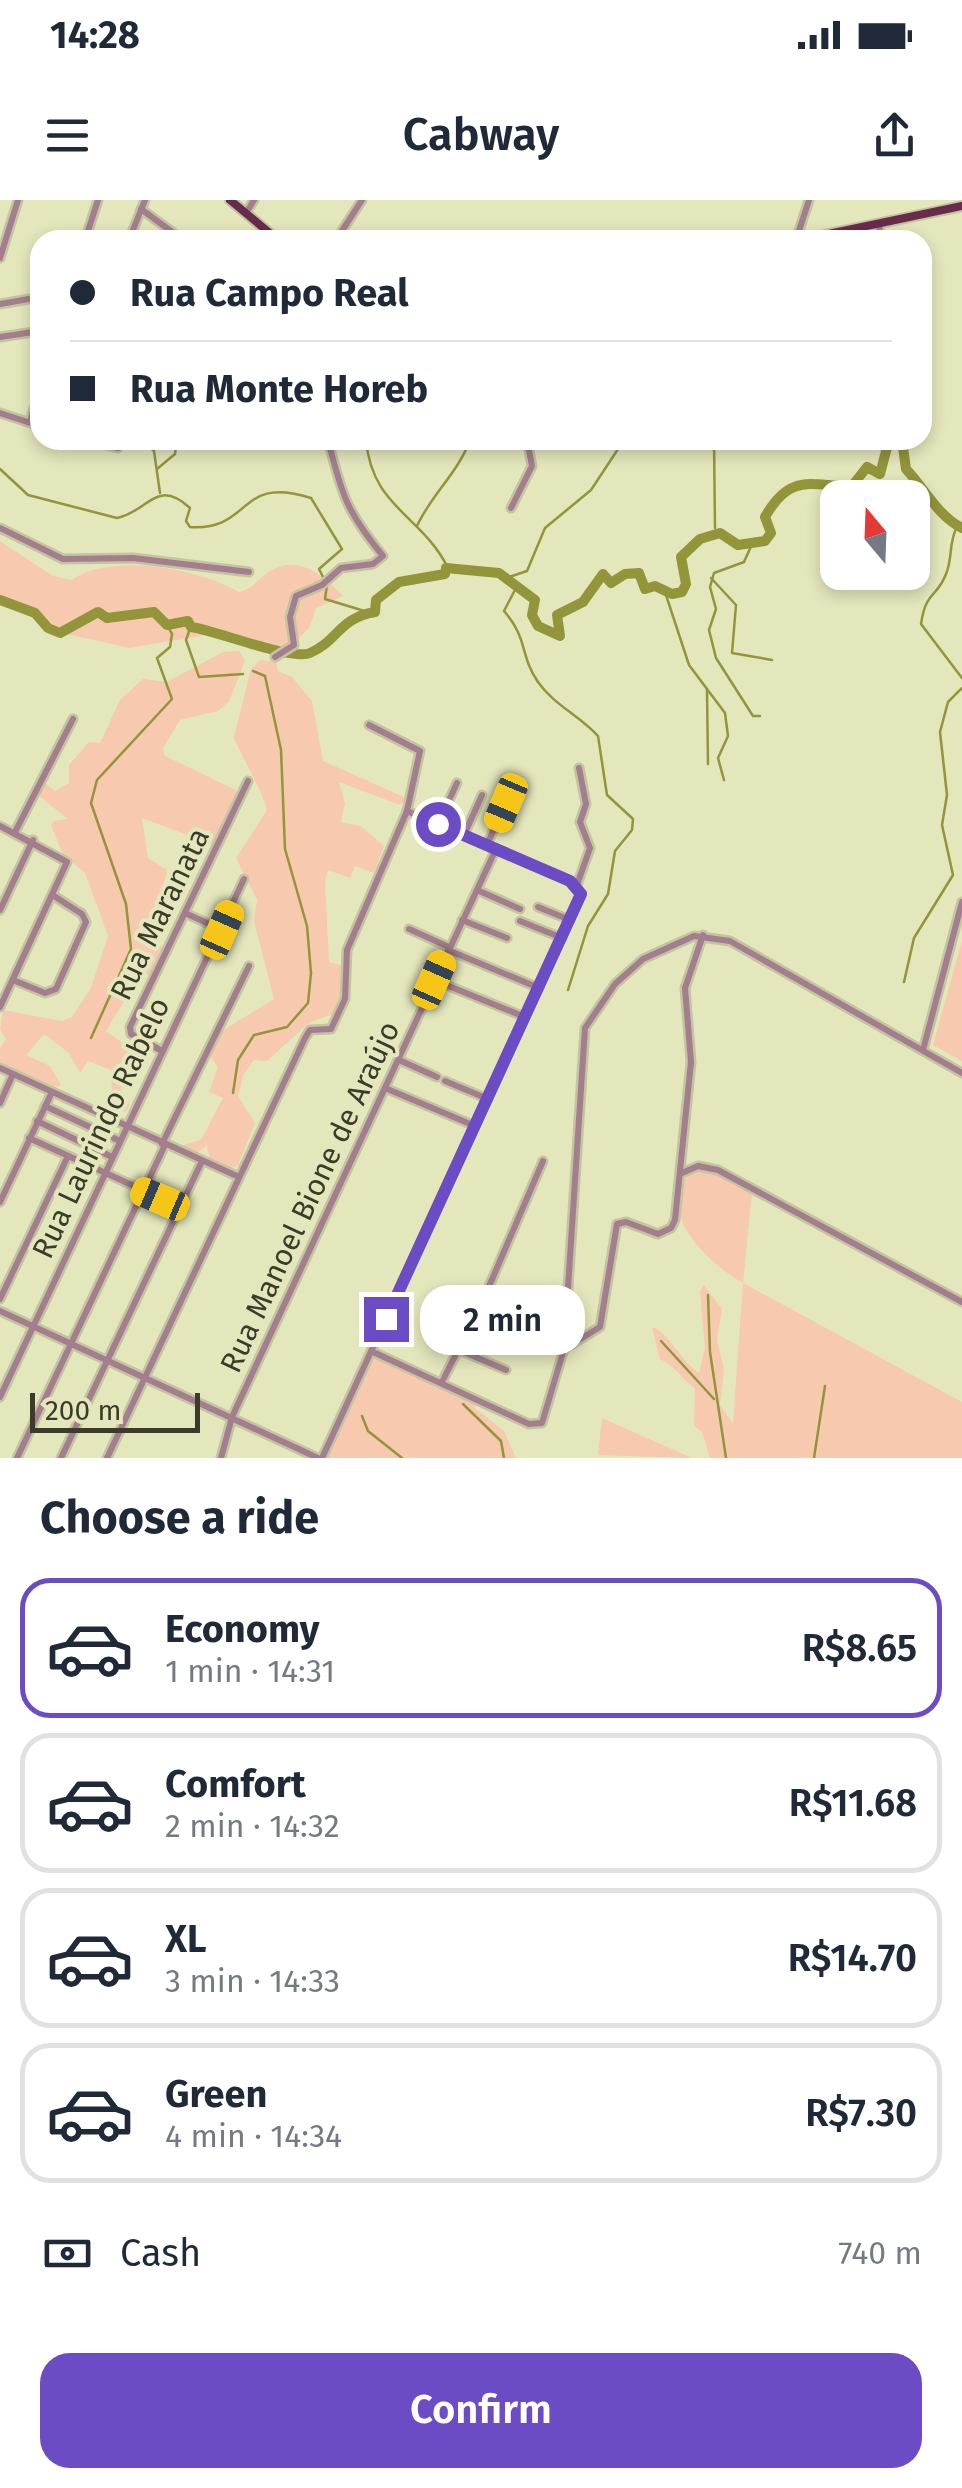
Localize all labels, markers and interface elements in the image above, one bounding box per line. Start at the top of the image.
text: 14:28 [50,12,140,58]
icon: menu [40,108,95,163]
text: Cabway [403,108,559,162]
icon: share [867,108,922,163]
text: Rua Campo Real [130,270,409,316]
text: Rua Monte Horeb [130,366,428,412]
north arrow [820,480,930,590]
map controls [820,480,930,590]
car [480,770,532,836]
route start [416,802,461,847]
street label: Rua Maranata [103,822,217,1006]
car [196,896,248,964]
car [408,946,460,1014]
street label: Rua Laurindo Rabelo [25,992,177,1264]
street label: Rua Manoel Bione de Araújo [213,1016,407,1378]
car [127,1173,193,1225]
callout: 2 min [421,1284,586,1354]
route end [364,1297,409,1342]
text: 2 min [463,1301,542,1339]
scale bar [30,1388,200,1432]
text: 200 m [45,1394,122,1427]
text: Choose a ride [40,1491,319,1545]
icon: car [45,1603,135,1693]
text: Economy [165,1606,320,1652]
text: R$8.65 [802,1625,917,1671]
text: 1 min · 14:31 [165,1652,335,1690]
icon: car [45,1758,135,1848]
text: Comfort [165,1761,306,1807]
text: R$11.68 [789,1780,917,1826]
text: 2 min · 14:32 [165,1807,340,1845]
icon: car [45,1913,135,2003]
text: XL [165,1916,207,1962]
text: R$14.70 [788,1935,917,1981]
text: 3 min · 14:33 [165,1962,340,2000]
icon: car [45,2068,135,2158]
text: Green [165,2071,268,2117]
text: R$7.30 [805,2090,917,2136]
text: 4 min · 14:34 [165,2117,342,2155]
icon: cash [40,2226,95,2281]
text: Cash [120,2230,201,2276]
text: 740 m [838,2234,922,2272]
button: Confirm [40,2353,922,2468]

